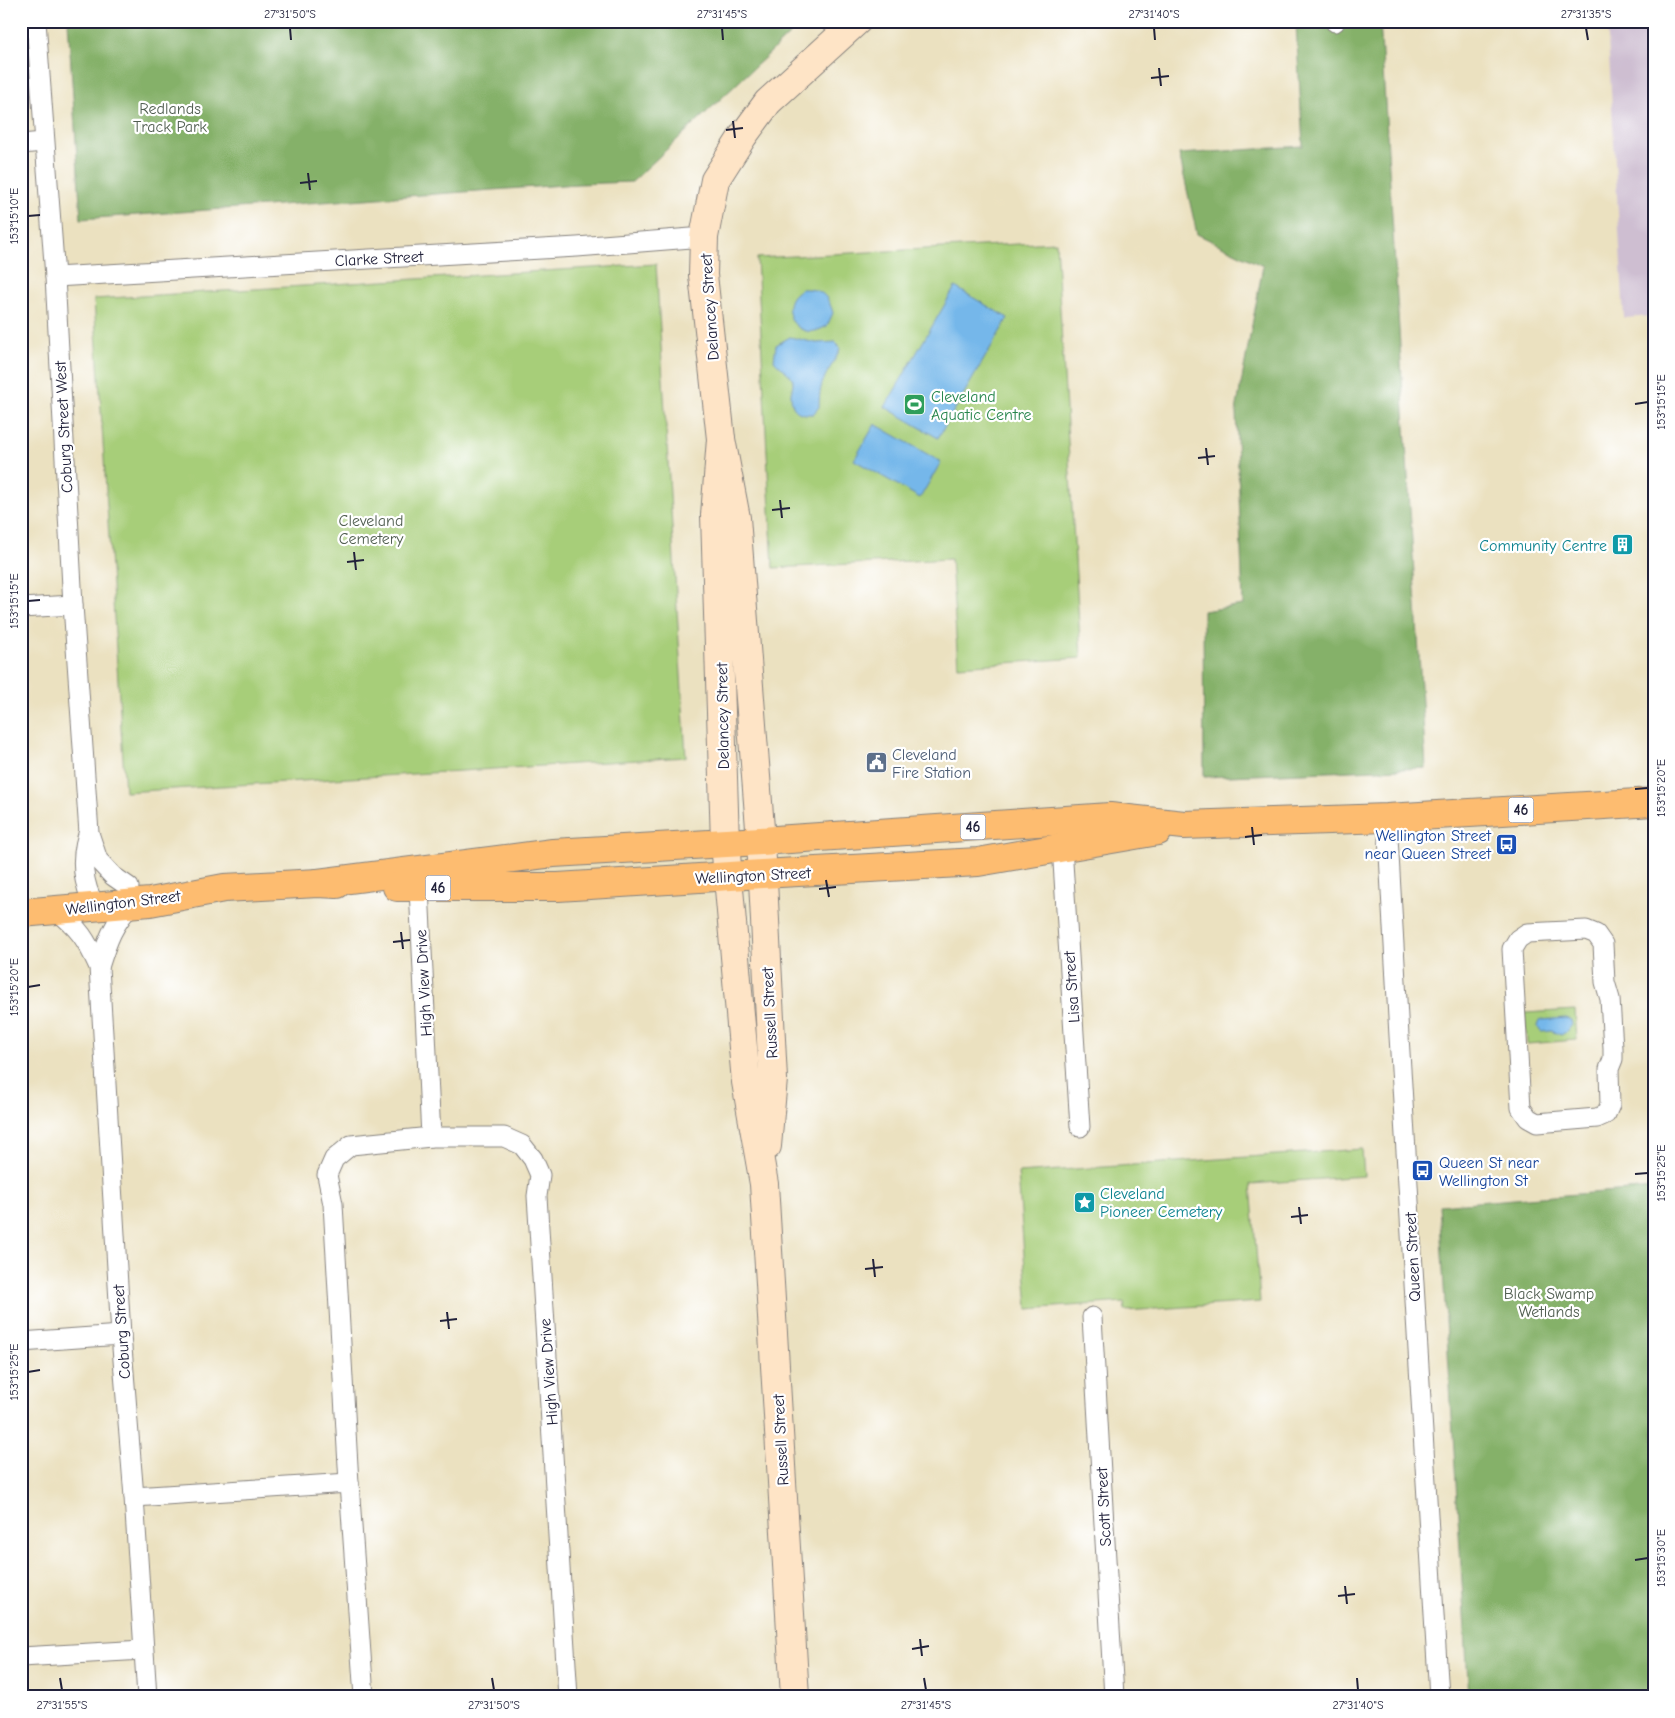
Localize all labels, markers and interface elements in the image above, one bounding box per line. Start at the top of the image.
text: 27°31'50"S [264,7,316,21]
text: 27°31'45"S [697,7,748,21]
text: 27°31'40"S [1128,7,1180,21]
text: 27°31'35"S [1561,7,1612,21]
park label: Redlands Track Park [133,100,207,136]
text: 153°15'10"E [7,188,21,244]
street label: Clarke Street [334,248,424,270]
street label: Delancey Street [697,253,723,361]
street label: Coburg Street West [52,360,76,493]
text: 153°15'15"E [1654,374,1668,430]
place label: Cleveland Aquatic Centre [931,388,1032,424]
sports icon: Cleveland Aquatic Centre [903,393,927,417]
park label: Cleveland Cemetery [339,512,404,548]
building icon: Community Centre [1611,533,1635,557]
place label: Community Centre [1479,537,1607,555]
text: 153°15'15"E [7,573,21,629]
street label: Delancey Street [713,662,733,770]
place label: Cleveland Fire Station [892,746,971,782]
public building icon: Cleveland Fire Station [864,751,888,775]
text: 153°15'20"E [1654,759,1668,817]
road number: 46 [1508,798,1534,822]
road number: 46 [960,814,986,840]
place label: Wellington Street near Queen Street [1364,827,1491,863]
bus stop icon: Wellington Street near Queen Street [1495,832,1519,856]
street label: Wellington Street [695,864,812,888]
road number: 46 [426,876,450,900]
street label: Wellington Street [65,887,182,919]
street label: High View Drive [412,929,436,1037]
street label: Lisa Street [1060,950,1083,1023]
text: 153°15'20"E [7,958,21,1016]
street label: Russell Street [759,966,781,1059]
text: 153°15'25"E [1654,1144,1668,1202]
place label: Queen St near Wellington St [1439,1154,1540,1190]
bus stop icon: Queen St near Wellington St [1411,1159,1435,1183]
place label: Cleveland Pioneer Cemetery [1100,1185,1223,1221]
place icon: Cleveland Pioneer Cemetery [1072,1190,1096,1214]
street label: Queen Street [1402,1211,1424,1302]
street label: Coburg Street [110,1284,134,1380]
park label: Black Swamp Wetlands [1504,1285,1594,1321]
street label: High View Drive [536,1318,562,1426]
text: 153°15'25"E [7,1343,21,1401]
street label: Russell Street [770,1393,792,1486]
street label: Scott Street [1093,1466,1115,1547]
text: 153°15'30"E [1654,1529,1668,1587]
text: 27°31'55"S [36,1698,88,1712]
text: 27°31'50"S [468,1698,520,1712]
text: 27°31'45"S [901,1698,952,1712]
text: 27°31'40"S [1332,1698,1384,1712]

